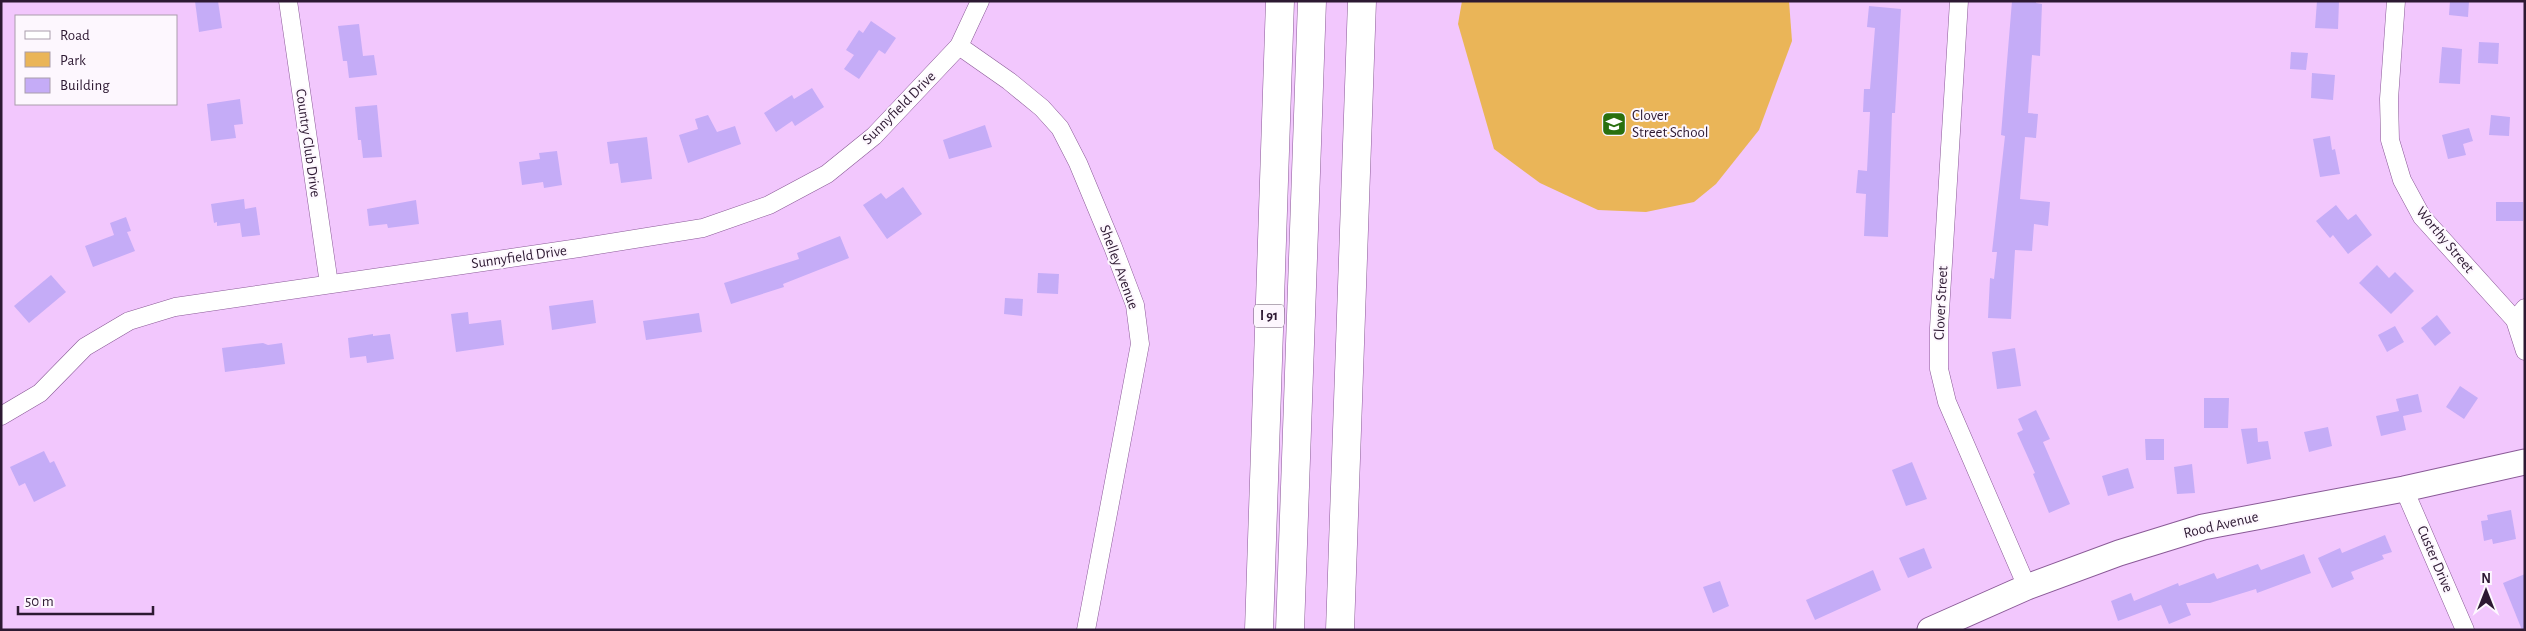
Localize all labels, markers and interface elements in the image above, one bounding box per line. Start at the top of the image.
legend [15,15,178,105]
text: Road [60,28,90,43]
text: Park [60,53,86,68]
street label: Sunnyfield Drive [860,69,938,147]
text: Building [60,78,110,93]
street label: Country Club Drive [293,88,323,198]
place label: Clover Street School [1632,108,1709,140]
school or university icon: Clover Street School [1601,111,1627,137]
street label: Worthy Street [2413,204,2477,276]
street label: Shelley Avenue [1097,223,1141,311]
street label: Sunnyfield Drive [470,243,568,271]
street label: Clover Street [1932,265,1950,341]
road number: I 91 [1254,304,1284,328]
street label: Rood Avenue [2182,509,2260,541]
street label: Custer Drive [2414,523,2456,595]
north arrow [2461,566,2511,616]
text: N [2481,572,2491,586]
scale bar [18,584,152,616]
text: 50 m [25,594,54,609]

